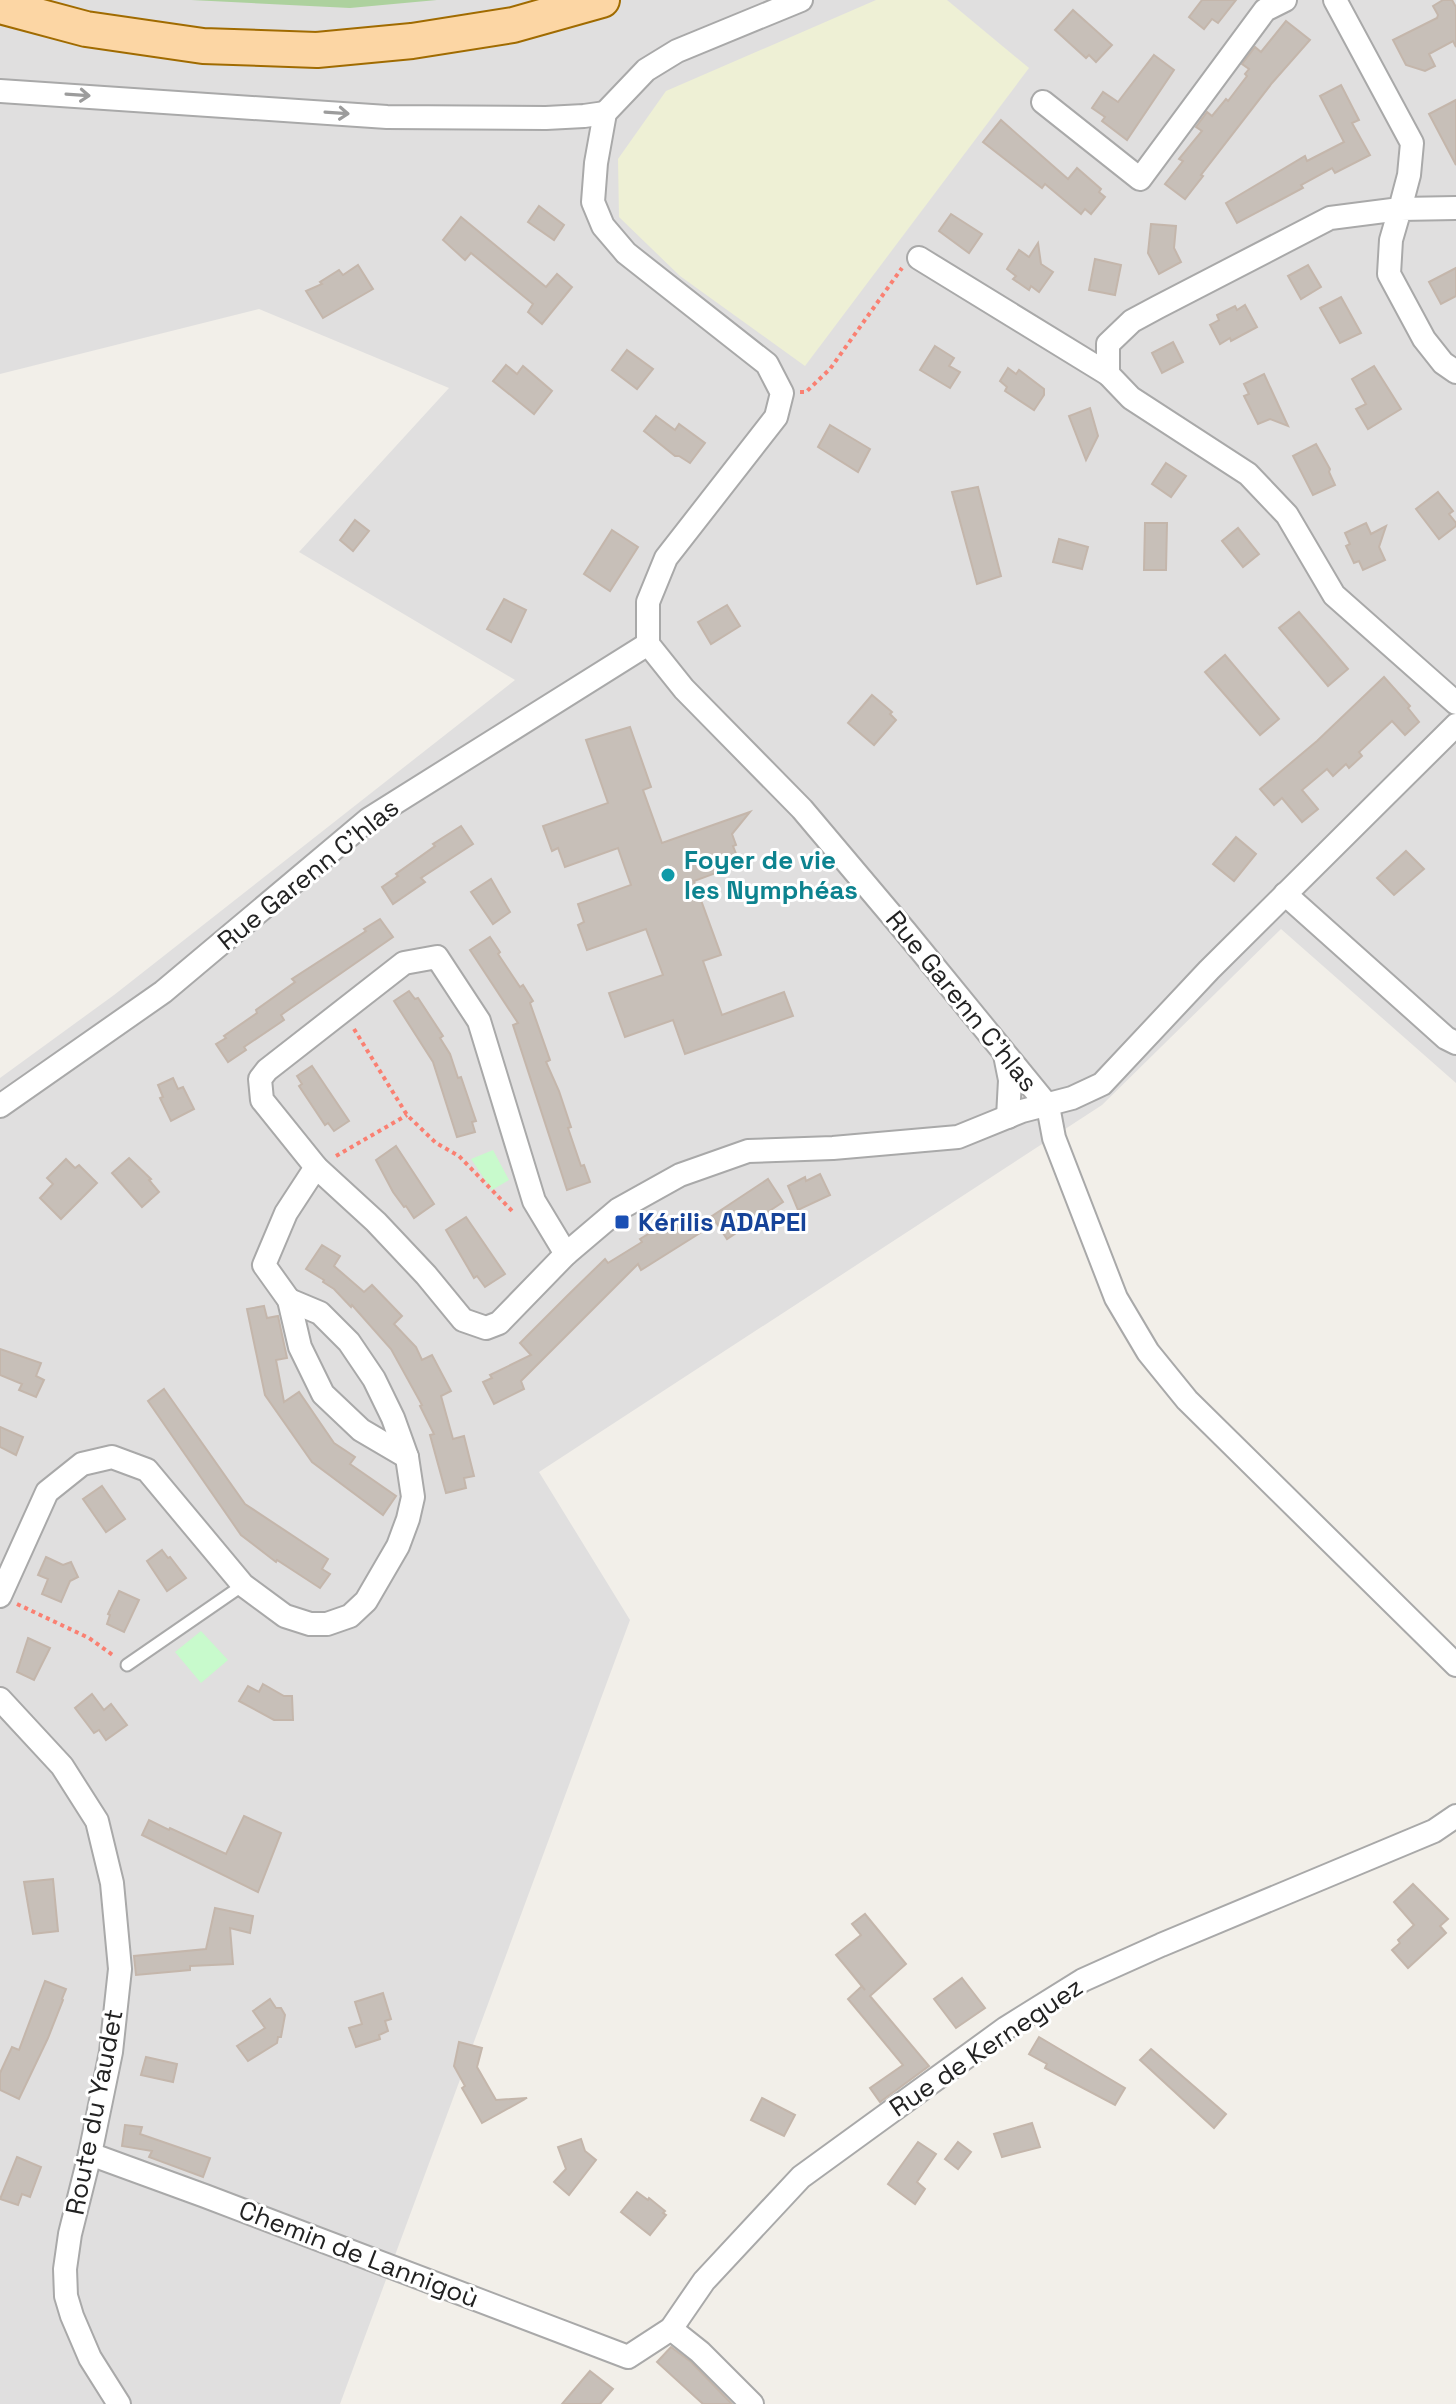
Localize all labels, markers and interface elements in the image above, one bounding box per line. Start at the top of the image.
one-way arrow [64,88,91,103]
one-way arrow [323,106,350,121]
street label: Rue Garenn C'hlas [210,790,406,958]
place label: Foyer de vie les Nymphéas [684,843,858,907]
marker: Foyer de vie les Nymphéas [659,866,677,884]
street label: Rue Garenn C'hlas [878,903,1046,1099]
place label: Kérilis ADAPEI [638,1205,807,1239]
marker: Kérilis ADAPEI [613,1213,631,1231]
street label: Rue de Kerneguez [883,1970,1089,2124]
street label: Route du Yaudet [57,2006,131,2218]
street label: Chemin de Lannigoù [234,2193,484,2315]

